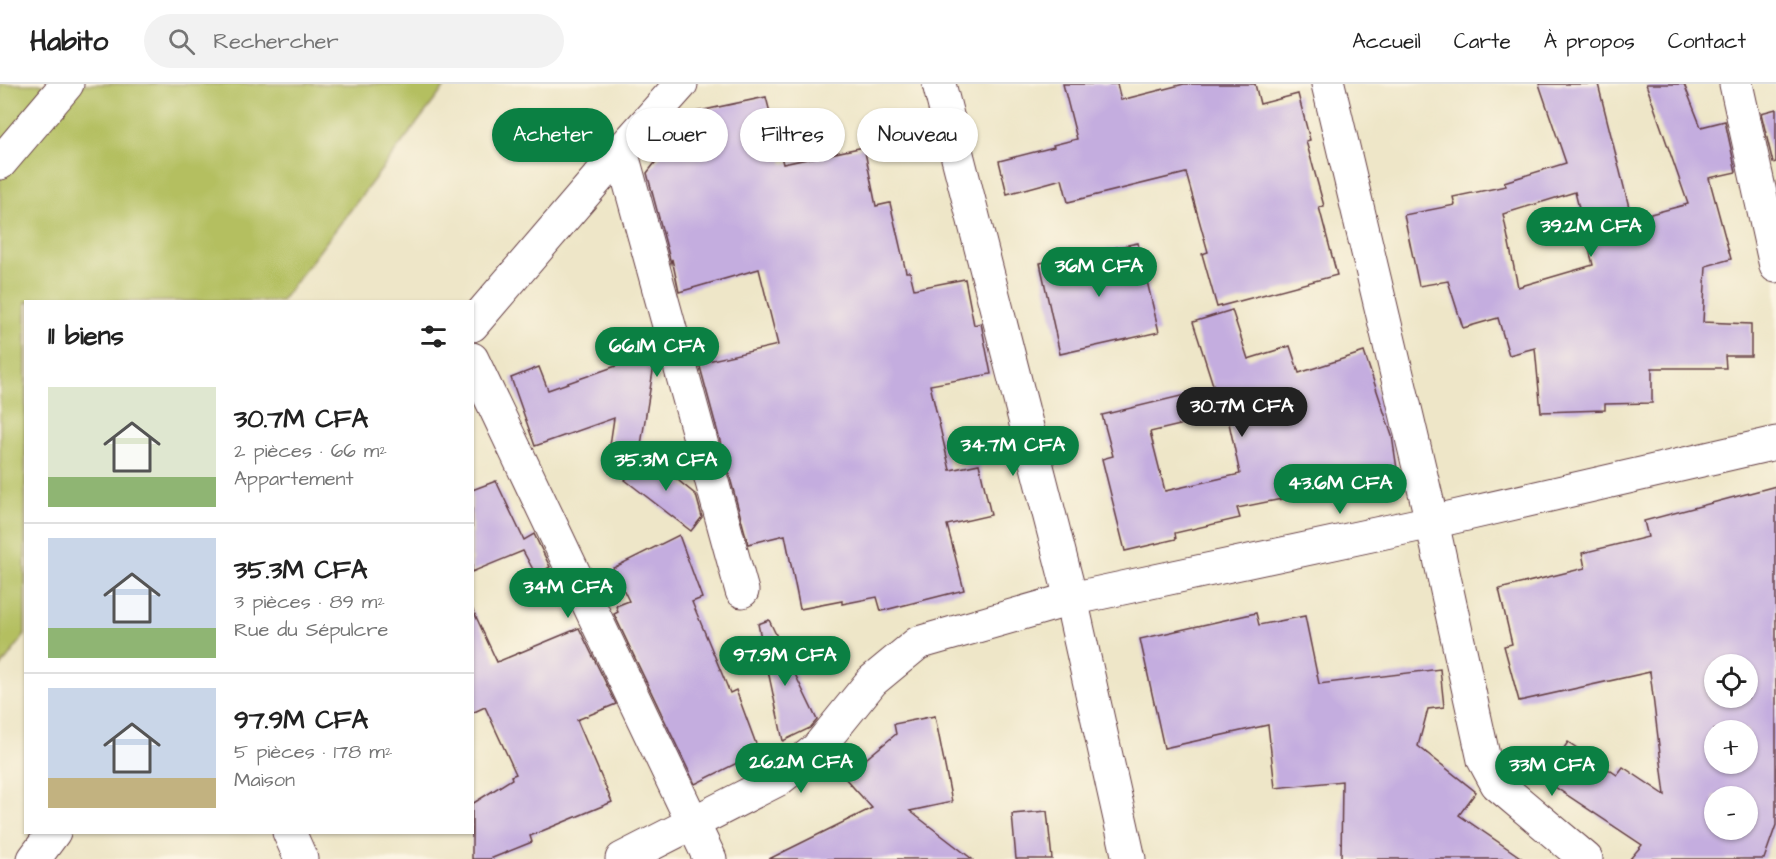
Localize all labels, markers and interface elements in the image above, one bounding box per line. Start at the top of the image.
search box [144,14,564,68]
text: Habito [30,22,108,61]
icon: search [165,25,198,58]
text: Rechercher [213,26,339,57]
text: Accueil [1352,27,1421,56]
text: Carte [1454,27,1511,56]
text: À propos [1544,27,1635,56]
text: Contact [1668,27,1746,56]
chip: Acheter [492,108,614,162]
chip: Louer [626,108,728,162]
chip: Filtres [740,108,845,162]
chip: Nouveau [857,108,978,162]
pin: 39.2M CFA [1522,207,1660,258]
text: 39.2M CFA [1540,212,1642,240]
pin: 36M CFA [1044,247,1154,298]
text: 36M CFA [1055,252,1143,280]
text: 11 biens [48,318,124,354]
icon: filters [417,320,450,353]
pin: 66.1M CFA [588,327,726,378]
text: 66.1M CFA [609,332,705,360]
pin: 30.7M CFA [1173,387,1311,438]
text: 30.7M CFA [1190,392,1294,420]
text: 30.7M CFA [234,401,368,437]
icon: home [96,411,168,483]
pin: 34.7M CFA [944,426,1082,477]
text: 34.7M CFA [961,431,1065,459]
text: 2 pièces · 66 m² [234,437,387,465]
pin: 35.3M CFA [597,441,735,492]
text: 35.3M CFA [615,446,717,474]
pin: 43.6M CFA [1271,464,1409,515]
text: Appartement [234,465,354,493]
text: 43.6M CFA [1288,469,1392,497]
text: 35.3M CFA [234,552,368,588]
icon: home [96,562,168,634]
pin: 34M CFA [513,568,623,619]
text: 34M CFA [523,573,613,601]
text: 3 pièces · 89 m² [234,588,385,616]
text: Rue du Sépulcre [234,616,388,644]
pin: 97.9M CFA [716,636,854,687]
text: 97.9M CFA [733,641,837,669]
map controls [1704,654,1758,840]
button: locate [1704,654,1758,708]
text: 97.9M CFA [234,702,368,738]
icon: home [96,712,168,784]
button: + [1704,720,1758,774]
text: 5 pièces · 178 m² [234,738,392,766]
pin: 26.2M CFA [732,743,870,794]
pin: 33M CFA [1497,746,1607,797]
text: 26.2M CFA [749,748,853,776]
text: 33M CFA [1509,751,1595,779]
text: Maison [234,766,295,794]
button: − [1704,786,1758,840]

